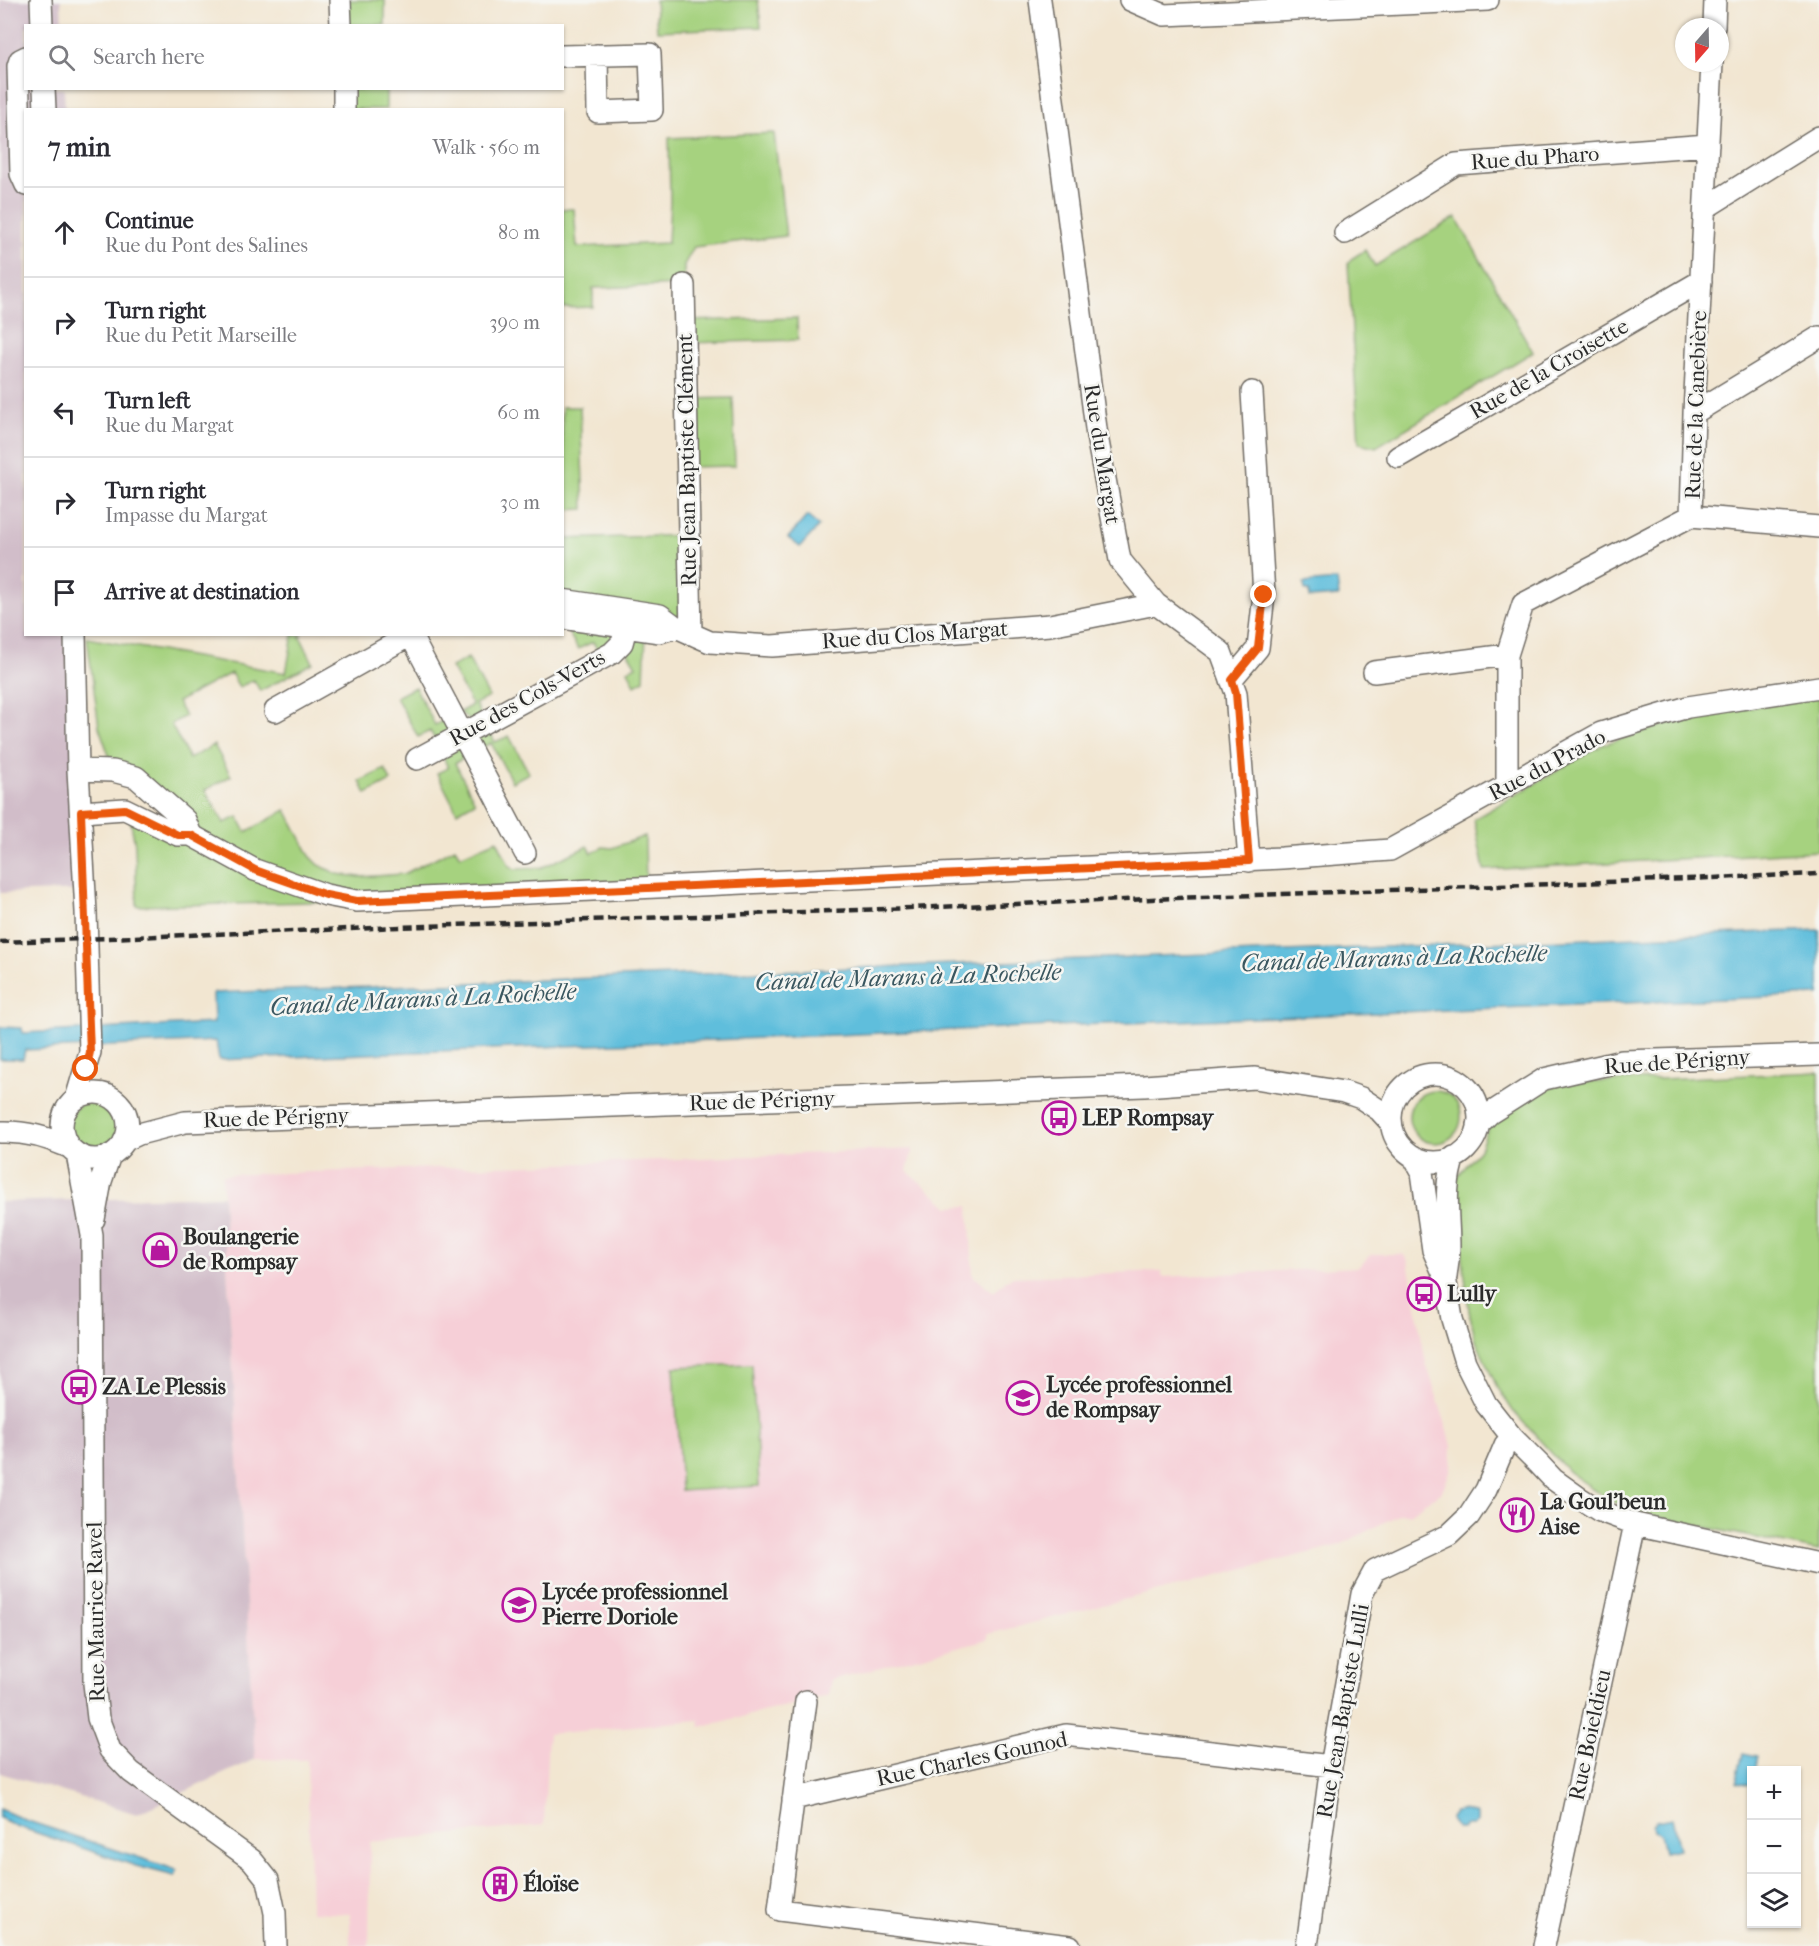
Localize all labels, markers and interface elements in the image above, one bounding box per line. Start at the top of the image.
north arrow [1675,18,1729,72]
search box [24,24,564,90]
icon: search [45,41,78,74]
text: Search here [93,44,205,70]
text: 7 min [48,132,111,163]
text: Walk · 560 m [433,136,540,159]
street label: Rue du Pharo [1470,141,1600,175]
text: Continue [105,208,194,234]
icon: ahead [48,216,81,249]
text: 80 m [498,221,540,244]
text: Rue du Pont des Salines [105,234,308,257]
text: Turn right [105,298,206,324]
icon: right [48,306,81,339]
street label: Rue de la Canebière [1680,310,1712,500]
text: 390 m [489,311,540,334]
street label: Rue de la Croisette [1465,313,1633,425]
text: Rue du Petit Marseille [105,324,297,347]
street label: Rue Jean Baptiste Clément [672,333,702,587]
street label: Rue du Margat [1078,382,1126,526]
text: Turn left [105,388,191,414]
icon: left [48,396,81,429]
text: 60 m [497,401,540,424]
text: Rue du Margat [105,414,234,437]
text: Turn right [105,478,206,504]
icon: right [48,486,81,519]
text: 30 m [500,491,540,514]
text: Impasse du Margat [105,504,268,527]
icon: arrive [48,576,81,609]
text: Arrive at destination [105,579,299,605]
route end [1250,581,1276,607]
street label: Rue du Clos Margat [821,616,1009,654]
street label: Rue des Cols-Verts [444,644,610,752]
street label: Rue du Prado [1484,723,1610,807]
water label: Canal de Marans à La Rochelle [1241,939,1549,977]
water label: Canal de Marans à La Rochelle [755,958,1063,996]
water label: Canal de Marans à La Rochelle [269,977,578,1021]
street label: Rue de Périgny [1603,1044,1752,1080]
route start [72,1055,98,1081]
street label: Rue de Périgny [688,1085,837,1117]
bus stop icon: LEP Rompsay [1041,1100,1077,1136]
street label: Rue de Périgny [202,1102,351,1134]
place label: LEP Rompsay [1082,1105,1215,1131]
place label: Boulangerie de Rompsay [183,1224,299,1275]
shop icon: Boulangerie de Rompsay [142,1232,178,1268]
bus stop icon: Lully [1406,1276,1442,1312]
place label: Lully [1447,1281,1497,1307]
bus stop icon: ZA Le Plessis [61,1369,97,1405]
place label: Lycée professionnel de Rompsay [1046,1372,1233,1423]
place label: ZA Le Plessis [102,1374,226,1400]
school or university icon: Lycée professionnel de Rompsay [1005,1380,1041,1416]
place label: La Goul'beun Aise [1538,1489,1666,1540]
restaurant icon: La Goul'beun Aise [1499,1497,1535,1533]
street label: Rue Maurice Ravel [81,1521,111,1703]
place label: Lycée professionnel Pierre Doriole [542,1579,729,1630]
school or university icon: Lycée professionnel Pierre Doriole [501,1587,537,1623]
street label: Rue Jean-Baptiste Lulli [1311,1601,1375,1820]
street label: Rue Boieldieu [1563,1666,1617,1803]
street label: Rue Charles Gounod [874,1726,1071,1792]
map controls [1747,1766,1801,1928]
button: + [1747,1766,1801,1820]
button: − [1747,1820,1801,1874]
building icon: Éloïse [482,1866,518,1902]
place label: Éloïse [523,1869,579,1897]
button: layers [1747,1874,1801,1928]

